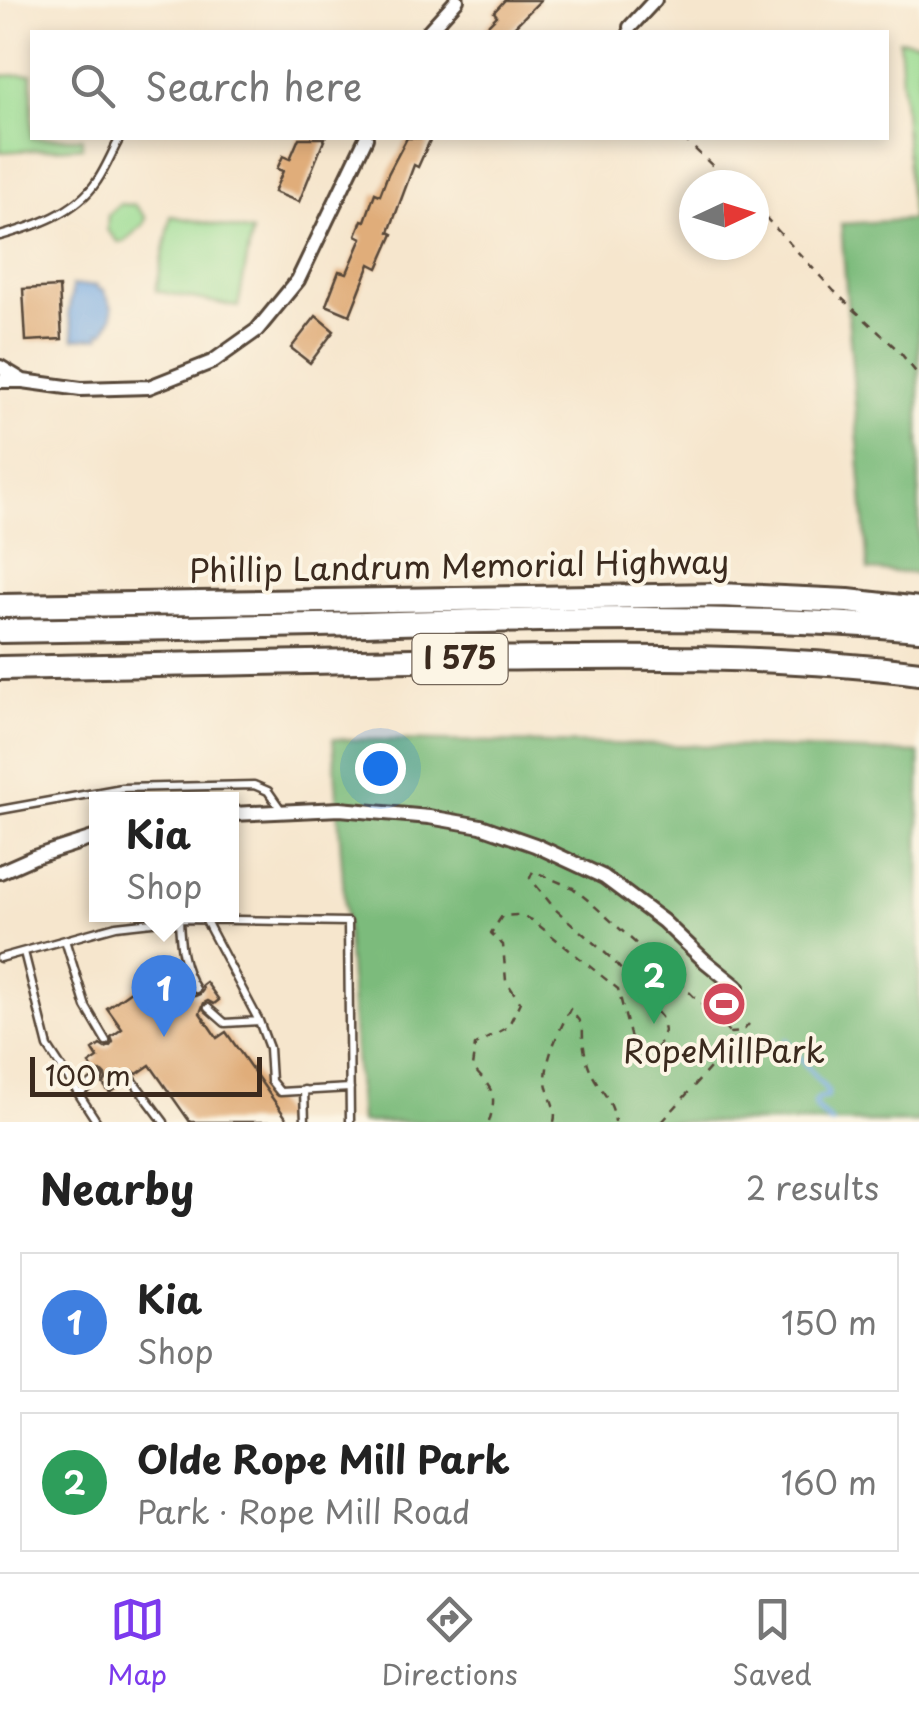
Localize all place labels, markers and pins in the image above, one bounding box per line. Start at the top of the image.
pin: 2 [622,942,686,1024]
pin: 1 [132,954,196,1037]
sports icon: RopeMillPark [701,981,747,1027]
place label: RopeMillPark [623,1026,825,1074]

